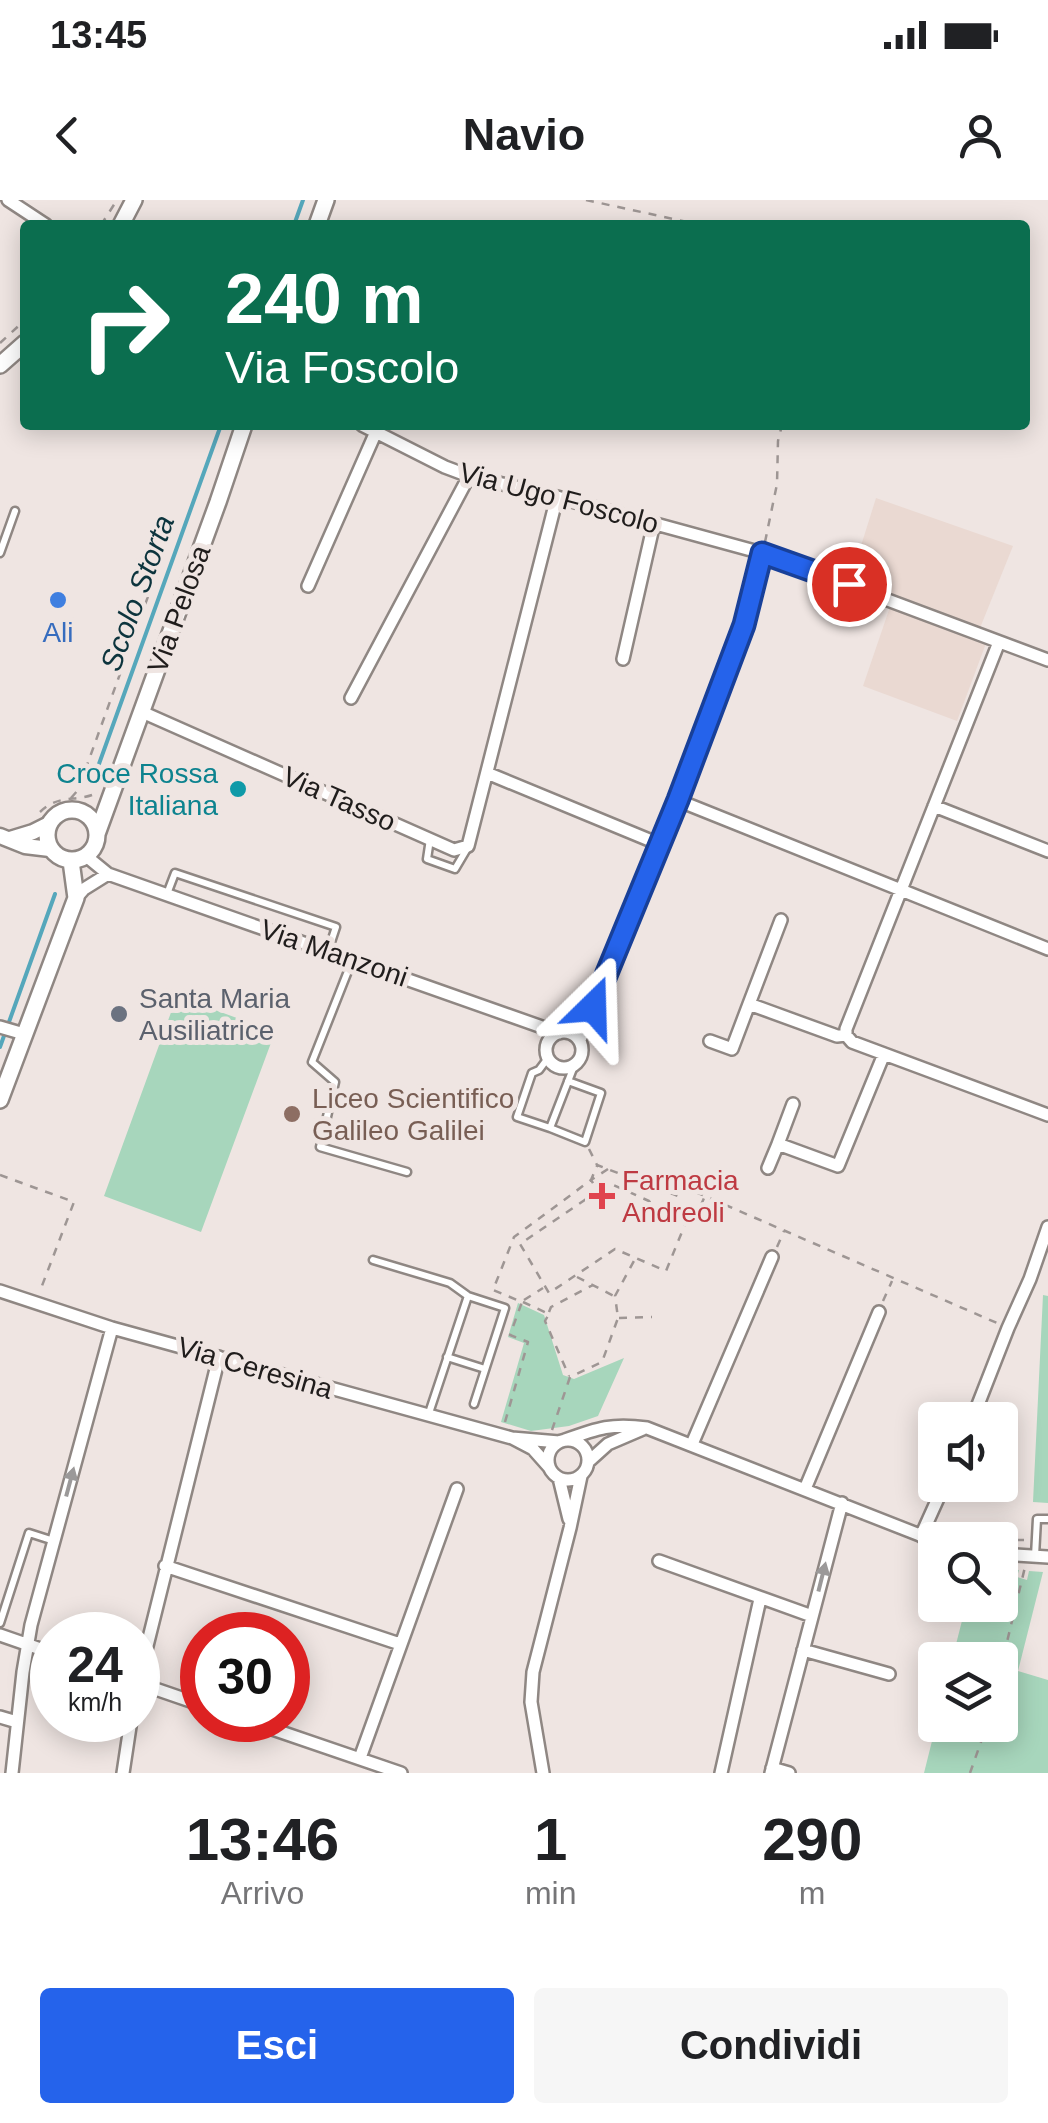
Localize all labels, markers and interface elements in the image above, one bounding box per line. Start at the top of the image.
text: 13:45 [50,14,147,56]
icon: back [40,108,95,163]
icon: person [953,108,1008,163]
text: Navio [463,109,585,160]
icon: right [60,260,190,390]
text: 240 m [225,260,423,338]
text: Via Foscolo [225,342,459,393]
street label: Via Ugo Foscolo [456,457,662,539]
water label: Scolo Storta [94,511,180,675]
street label: Via Pelosa [142,541,217,677]
pin [807,542,892,627]
icon: arrive [822,557,877,612]
marker: Ali [47,589,69,611]
place label: Ali [42,617,74,648]
place label: Croce Rossa Italiana [56,758,218,821]
street label: Via Tasso [278,760,400,838]
marker: Croce Rossa Italiana [227,778,249,800]
street label: Via Manzoni [256,913,412,993]
position arrow [541,955,645,1059]
place label: Santa Maria Ausiliatrice [139,983,290,1046]
marker: Santa Maria Ausiliatrice [108,1003,130,1025]
place label: Liceo Scientifico Galileo Galilei [312,1083,514,1146]
marker: Liceo Scientifico Galileo Galilei [281,1103,303,1125]
place label: Farmacia Andreoli [622,1165,739,1228]
marker: Farmacia Andreoli [591,1185,613,1207]
street label: Via Ceresina [174,1331,336,1405]
map controls [918,1402,1018,1742]
button: sound [918,1402,1018,1502]
one-way arrow [63,1466,79,1497]
button: search [918,1522,1018,1622]
one-way arrow [814,1561,830,1592]
speed limit sign: 30 [180,1612,310,1742]
text: 24 [67,1637,123,1693]
button: layers [918,1642,1018,1742]
text: km/h [68,1688,122,1716]
text: 13:46 [186,1806,339,1873]
text: 1 [534,1806,567,1873]
text: 290 [762,1806,862,1873]
text: Arrivo [221,1875,304,1911]
text: min [525,1875,576,1911]
text: m [799,1875,826,1911]
button: Esci [40,1988,514,2103]
button: Condividi [534,1988,1008,2103]

